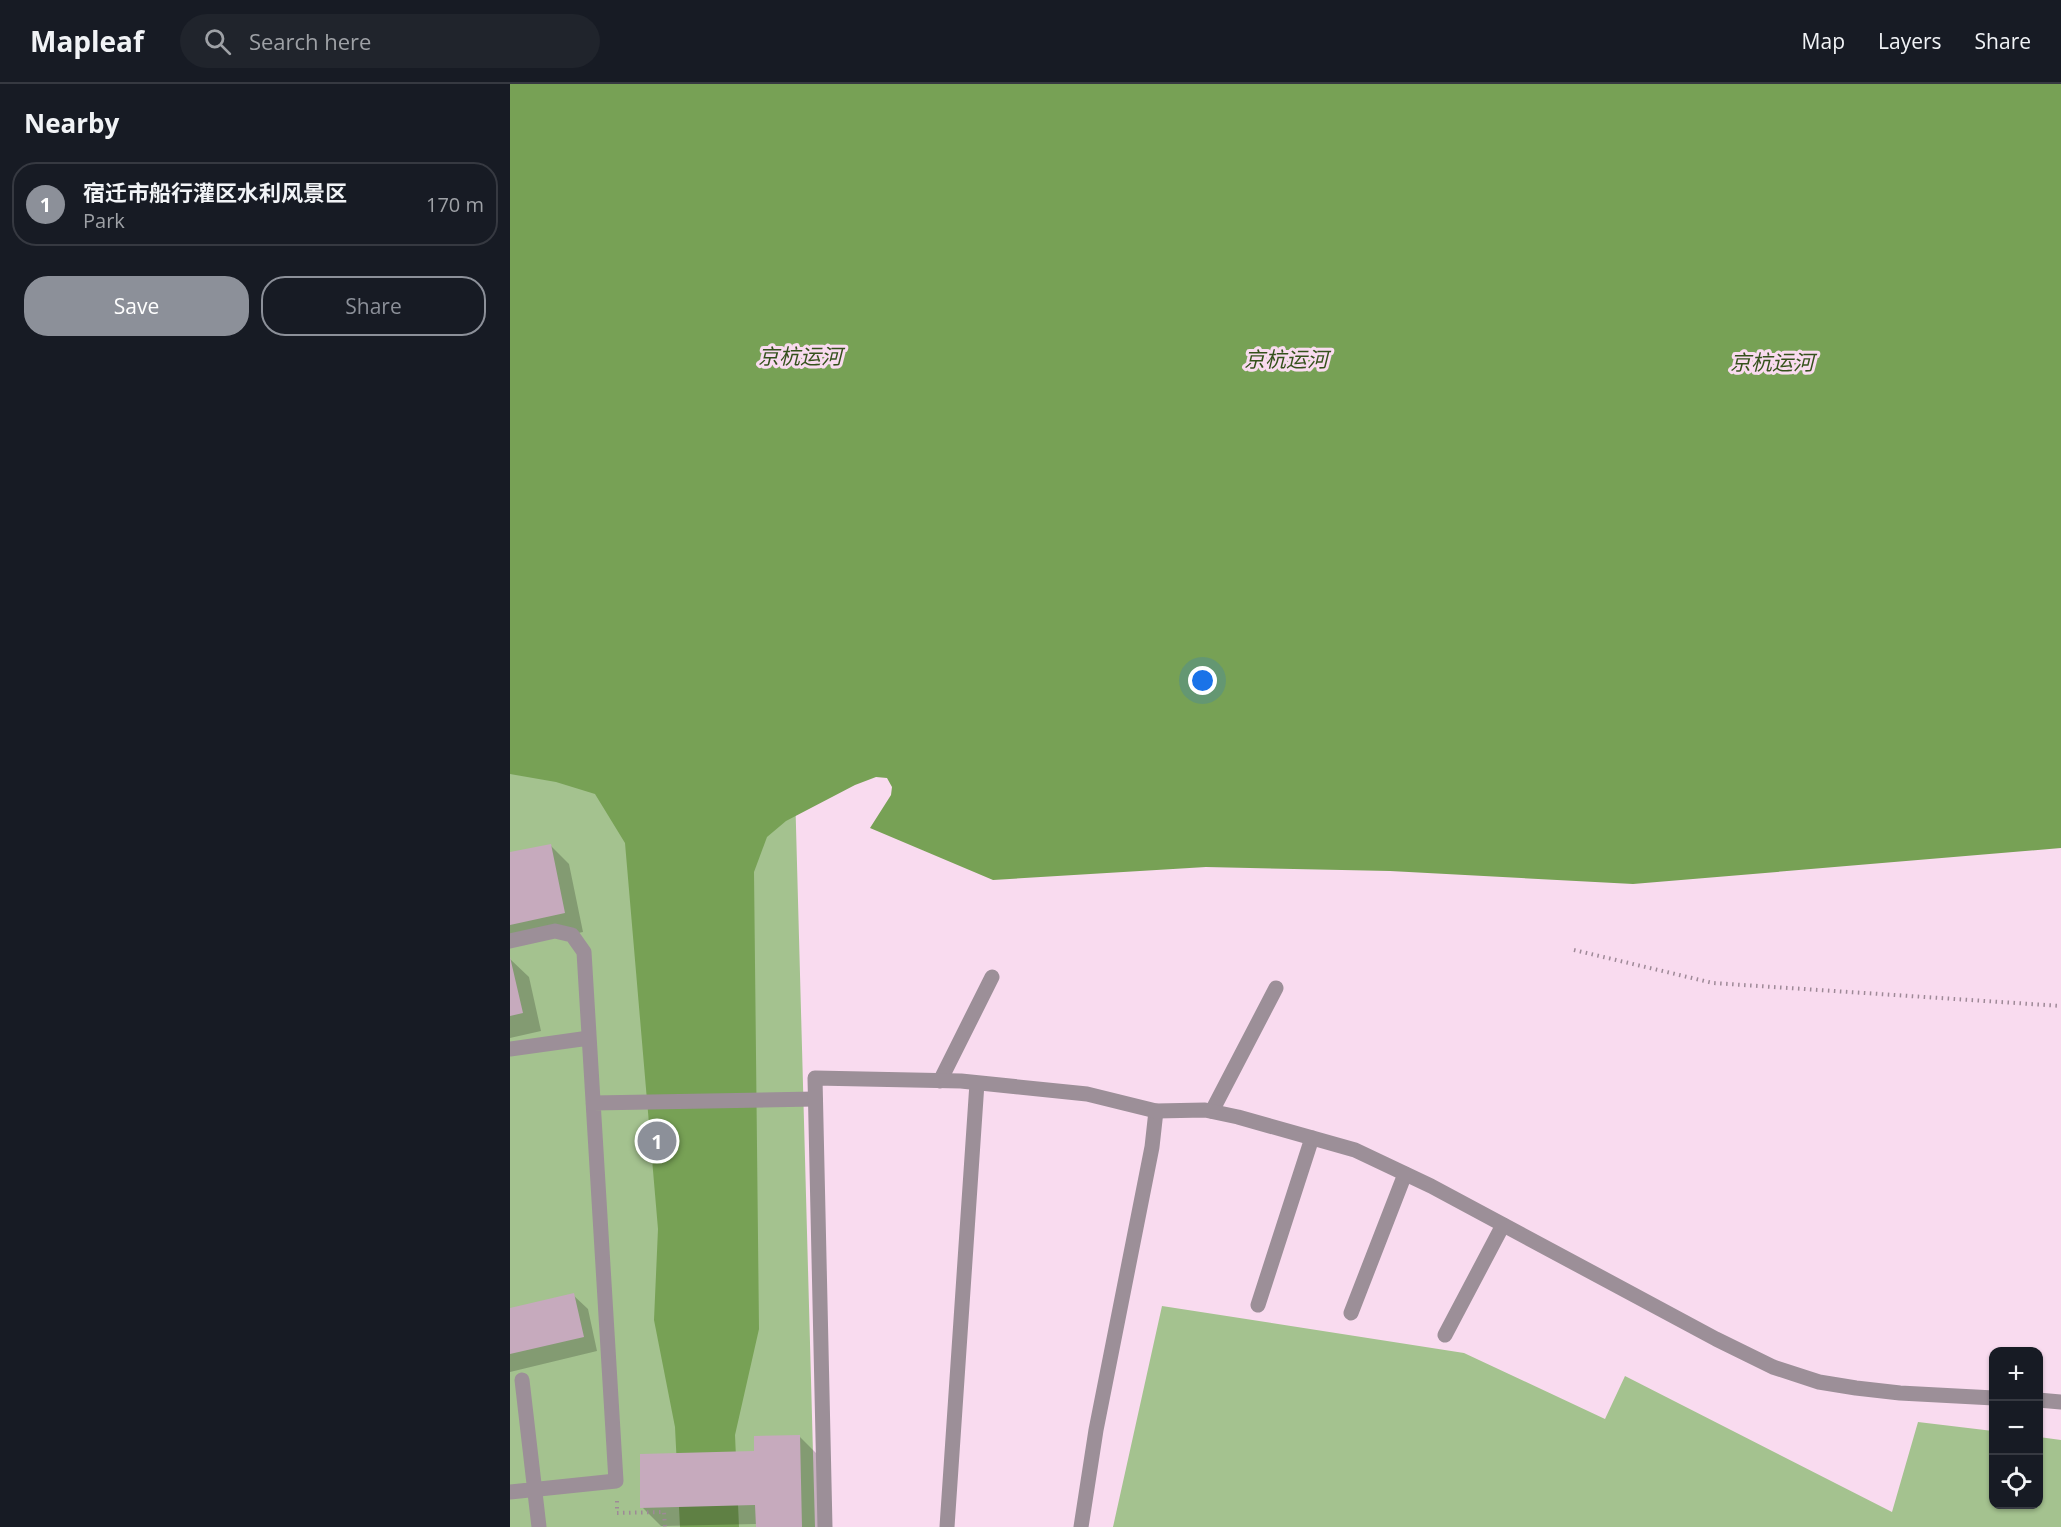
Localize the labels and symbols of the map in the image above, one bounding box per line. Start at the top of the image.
water label: 京杭运河 [758,342,846,370]
water label: 京杭运河 [1244,345,1332,373]
water label: 京杭运河 [1730,348,1818,376]
your location [1188,666,1217,695]
pin: 1 [638,1118,676,1164]

